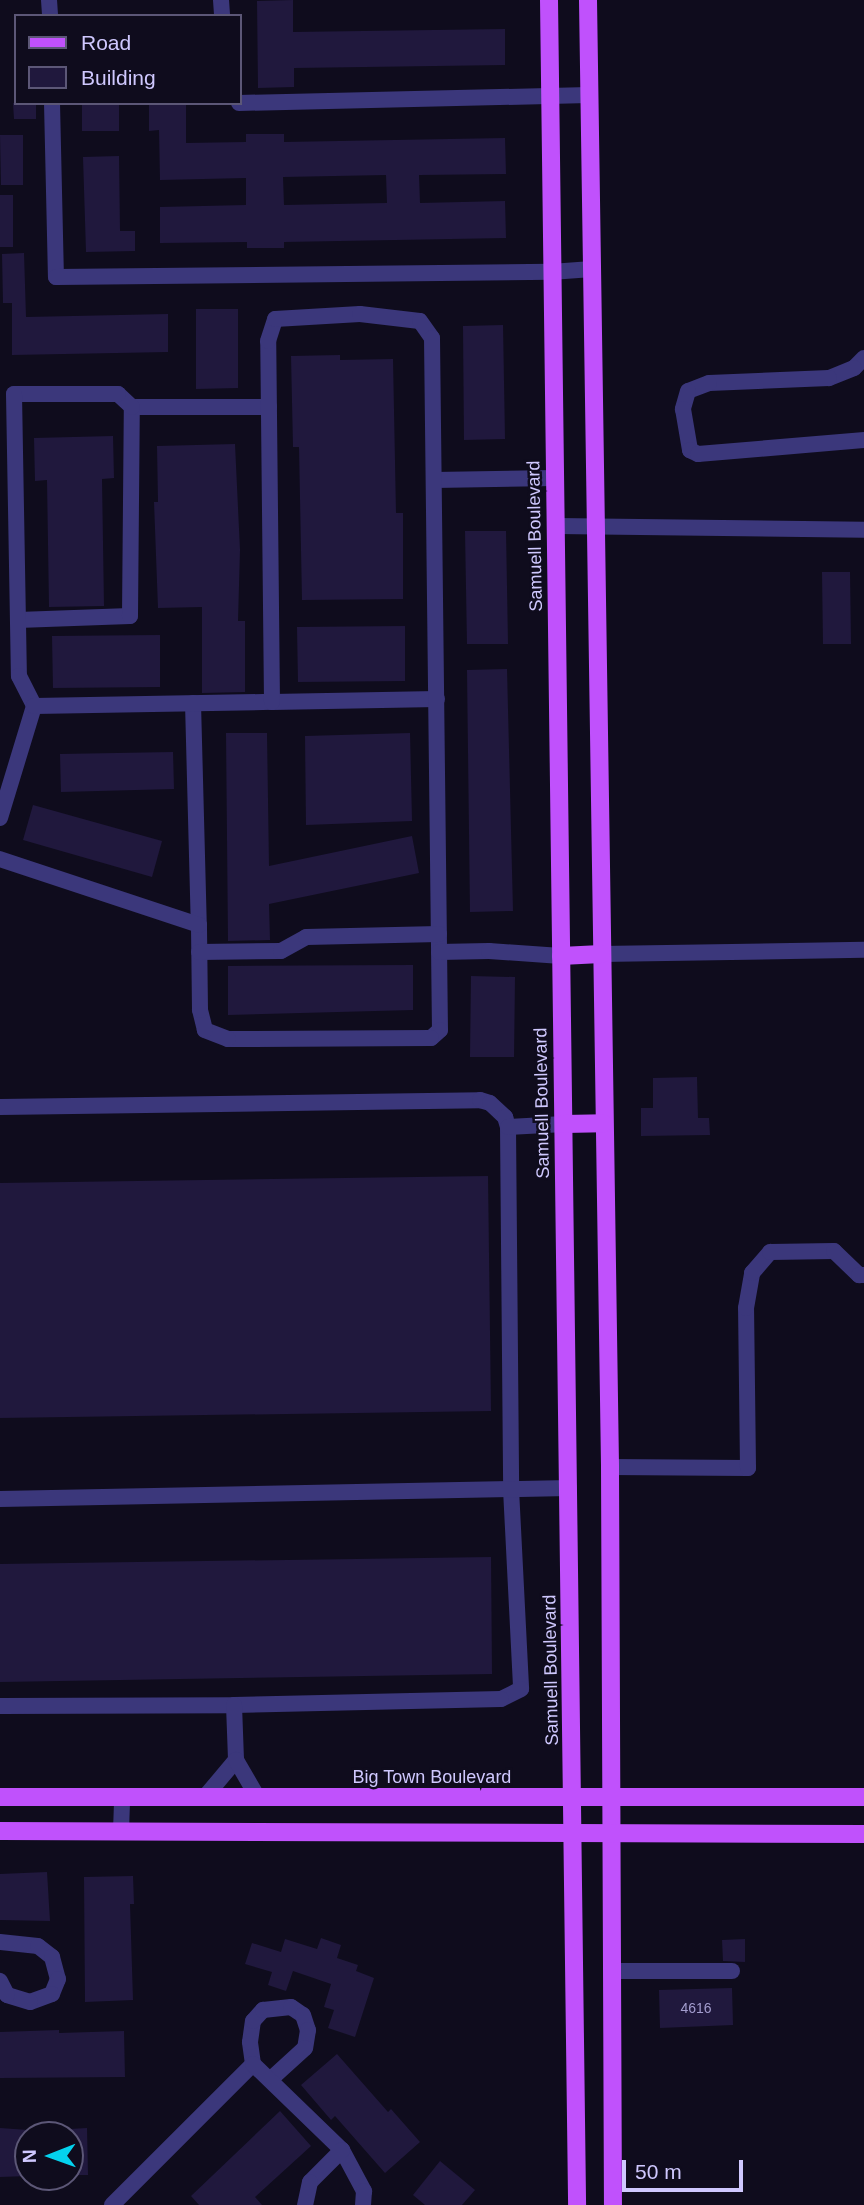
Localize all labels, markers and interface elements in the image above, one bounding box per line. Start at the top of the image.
legend [14,14,242,105]
text: Road [81,31,131,54]
text: Building [81,66,156,89]
street label: Samuell Boulevard [523,460,547,612]
street label: Samuell Boulevard [530,1027,554,1179]
street label: Samuell Boulevard [539,1594,563,1746]
street label: Big Town Boulevard [352,1766,512,1788]
house number: 4616 [680,2000,712,2016]
north arrow [14,2121,84,2191]
scale bar [626,2146,747,2190]
text: N [19,2149,40,2163]
text: 50 m [635,2160,682,2183]

